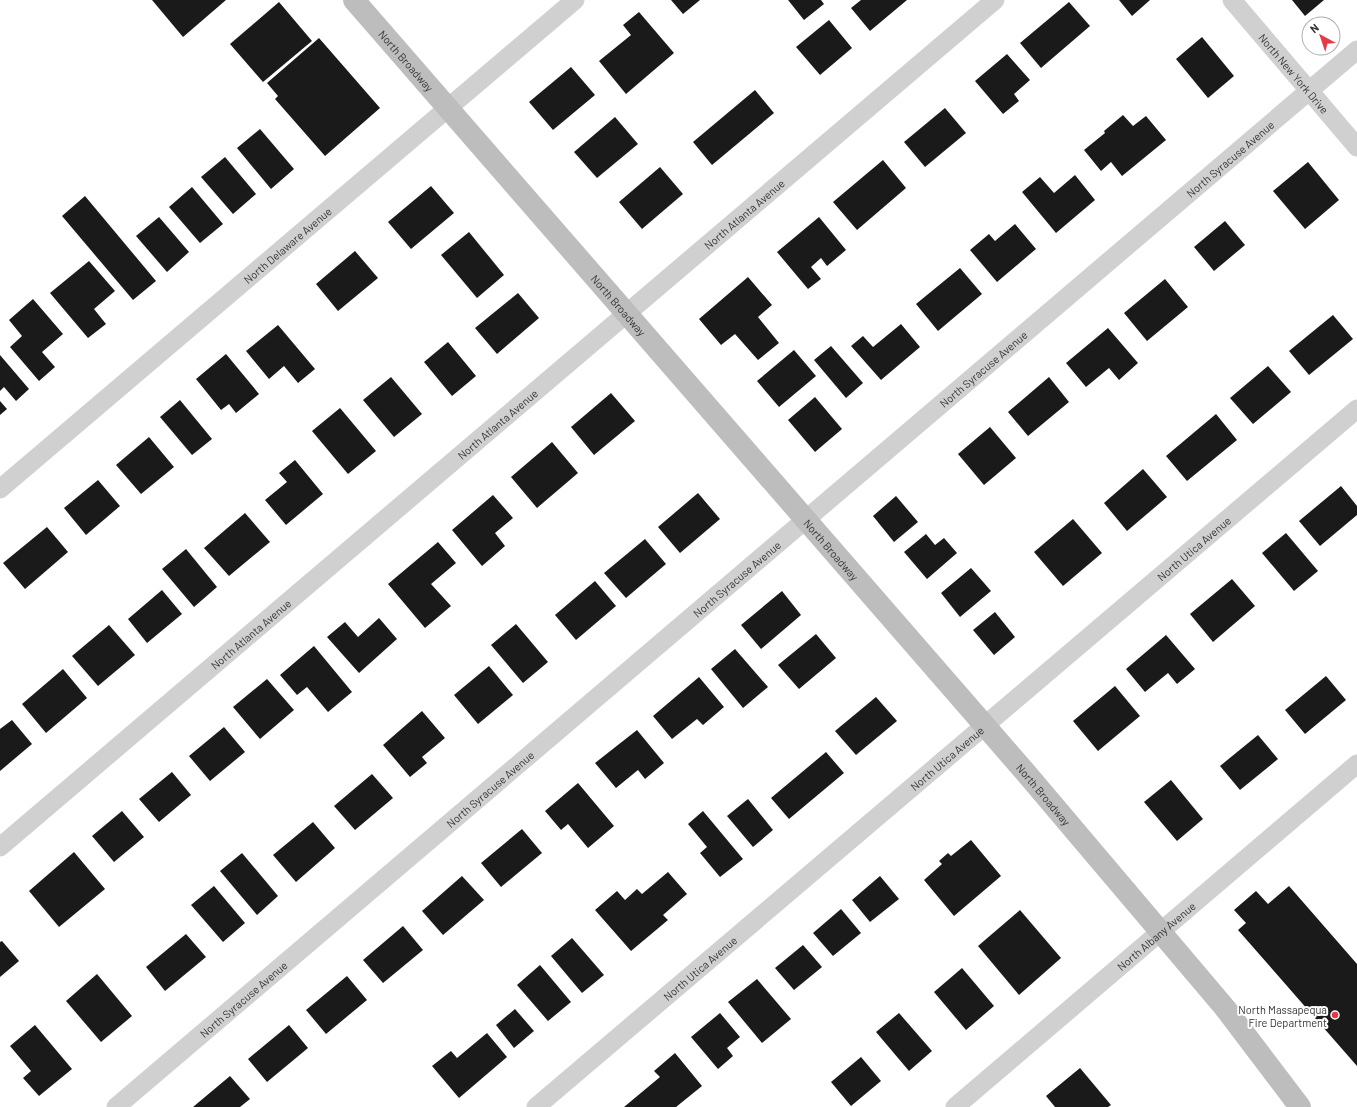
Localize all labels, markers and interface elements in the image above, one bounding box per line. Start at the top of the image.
north arrow [1301,16,1341,56]
text: N [1307,21,1321,35]
street label: North Broadway [376,27,437,94]
street label: North New York Drive [1257,30,1332,116]
street label: North Syracuse Avenue [1183,117,1276,199]
street label: North Atlanta Avenue [701,176,787,251]
street label: North Delaware Avenue [241,204,334,286]
street label: North Broadway [589,272,649,338]
street label: North Syracuse Avenue [937,327,1030,409]
street label: North Atlanta Avenue [454,386,540,461]
street label: North Utica Avenue [1154,513,1233,583]
street label: North Broadway [802,516,862,583]
street label: North Syracuse Avenue [690,538,783,619]
street label: North Atlanta Avenue [208,596,293,672]
street label: North Utica Avenue [907,723,986,793]
street label: North Syracuse Avenue [443,748,536,830]
street label: North Broadway [1014,761,1074,828]
street label: North Albany Avenue [1114,899,1198,973]
street label: North Utica Avenue [660,933,739,1003]
street label: North Syracuse Avenue [197,958,290,1040]
place label: North Massapequa Fire Department [1238,1003,1327,1029]
marker: North Massapequa Fire Department [1330,1010,1340,1020]

